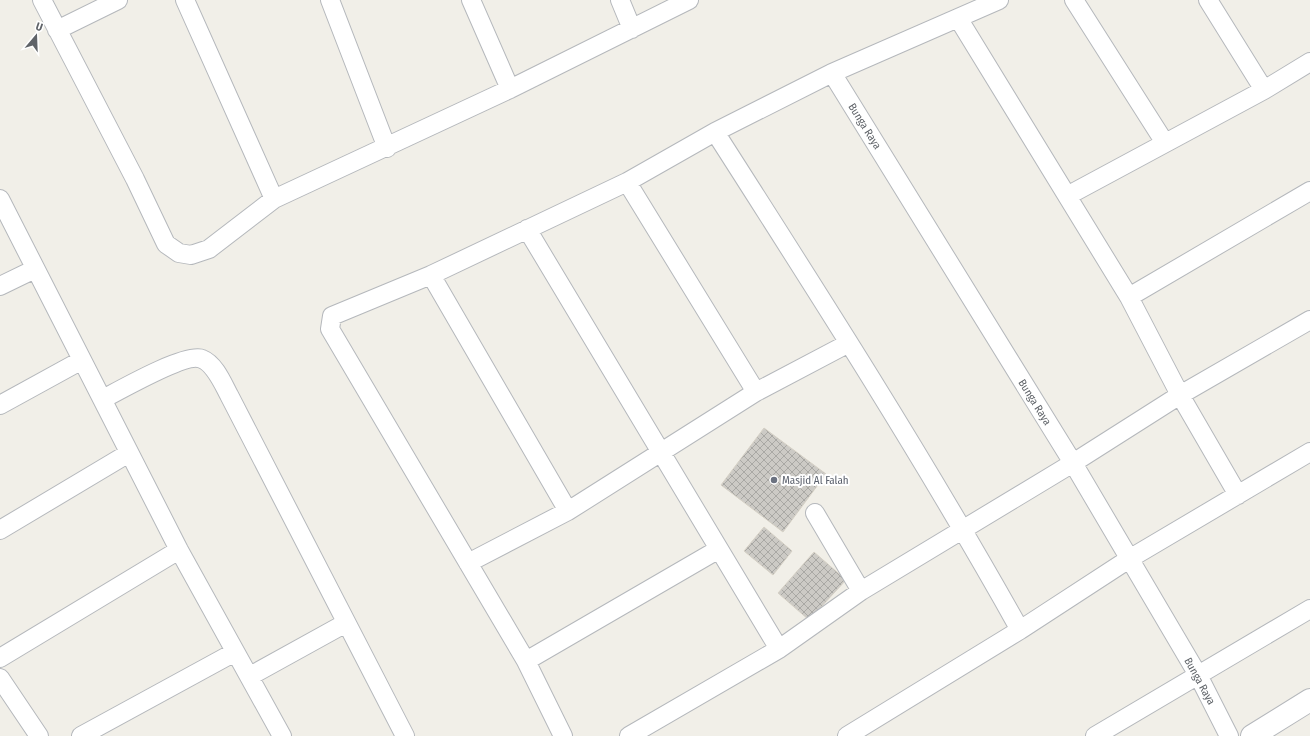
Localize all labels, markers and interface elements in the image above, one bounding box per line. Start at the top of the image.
north arrow [16,16,56,56]
text: U [34,20,44,34]
street label: Bunga Raya [845,101,884,152]
street label: Bunga Raya [1015,377,1054,428]
place label: Masjid Al Falah [782,474,849,487]
marker: Masjid Al Falah [769,475,779,485]
street label: Bunga Raya [1181,655,1218,707]

